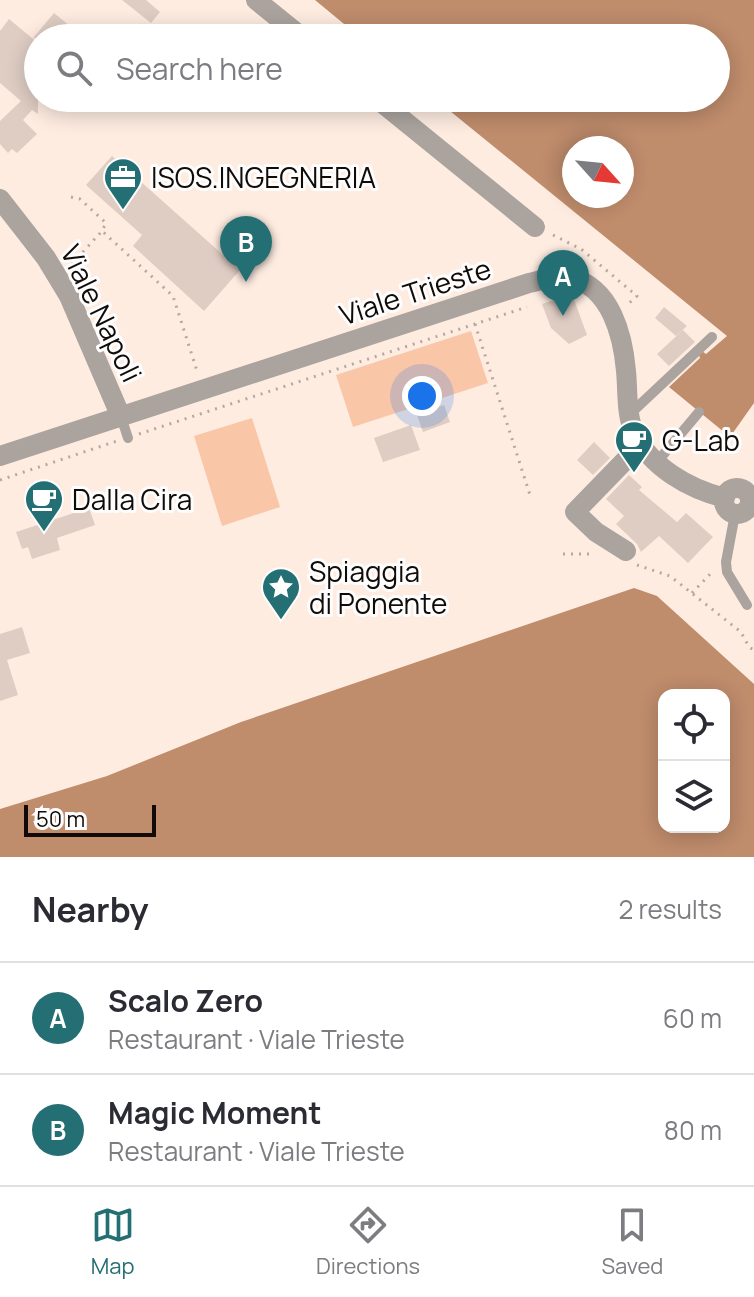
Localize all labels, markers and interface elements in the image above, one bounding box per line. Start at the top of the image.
search box [24,24,730,112]
icon: search [52,46,96,90]
text: Search here [116,48,283,89]
north arrow [562,136,634,208]
office icon: ISOS.INGEGNERIA [102,156,144,211]
place label: ISOS.INGEGNERIA [151,158,376,196]
pin: B [220,216,272,282]
street label: Viale Napoli [53,238,151,388]
street label: Viale Trieste [334,249,496,333]
pin: A [537,250,589,316]
your location [402,376,442,416]
cafe icon: G-Lab [613,419,655,474]
place label: G-Lab [662,421,740,459]
cafe icon: Dalla Cira [23,478,65,533]
place label: Dalla Cira [72,480,192,518]
place label: Spiaggia di Ponente [309,552,447,622]
place icon: Spiaggia di Ponente [260,566,302,621]
map controls [658,689,730,833]
button: locate [658,689,730,761]
button: layers [658,761,730,833]
scale bar [24,801,156,837]
text: 50 m [36,804,85,834]
text: Nearby [32,886,148,932]
text: 2 results [618,891,722,927]
text: Scalo Zero [108,980,263,1021]
text: A [49,1000,67,1036]
text: 60 m [663,1000,722,1036]
text: Restaurant · Viale Trieste [108,1021,405,1057]
text: Magic Moment [108,1092,321,1133]
text: B [50,1112,66,1148]
text: 80 m [664,1112,722,1148]
text: Restaurant · Viale Trieste [108,1133,405,1169]
tab: Map [91,1203,135,1281]
tab: Directions [316,1203,420,1281]
tab: Saved [601,1203,663,1281]

